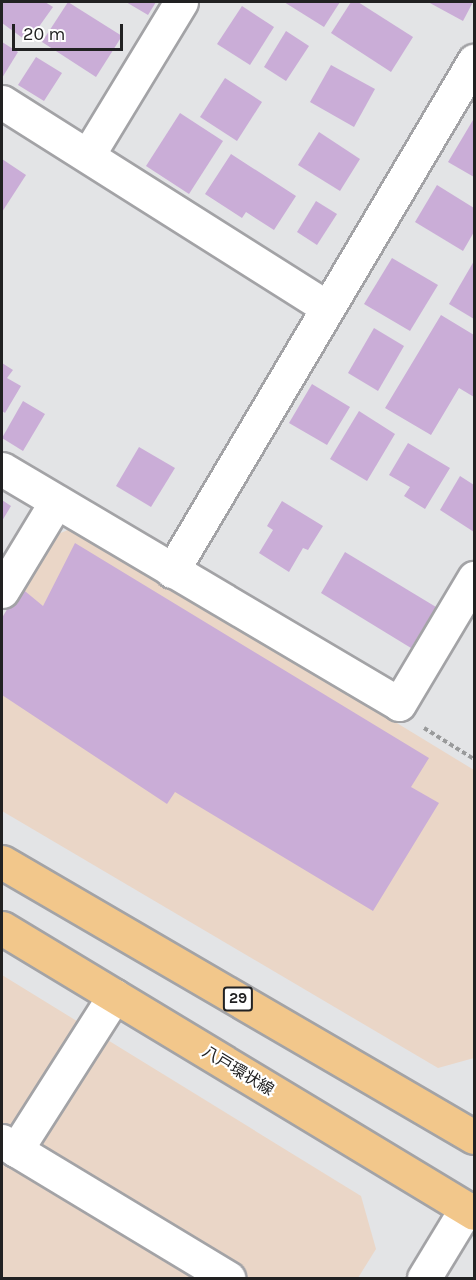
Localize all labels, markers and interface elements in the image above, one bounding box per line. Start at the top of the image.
scale bar [15,12,126,50]
text: 20 m [23,23,65,45]
road number: 29 [222,987,254,1011]
street label: 八戸環状線 [199,1042,277,1100]

